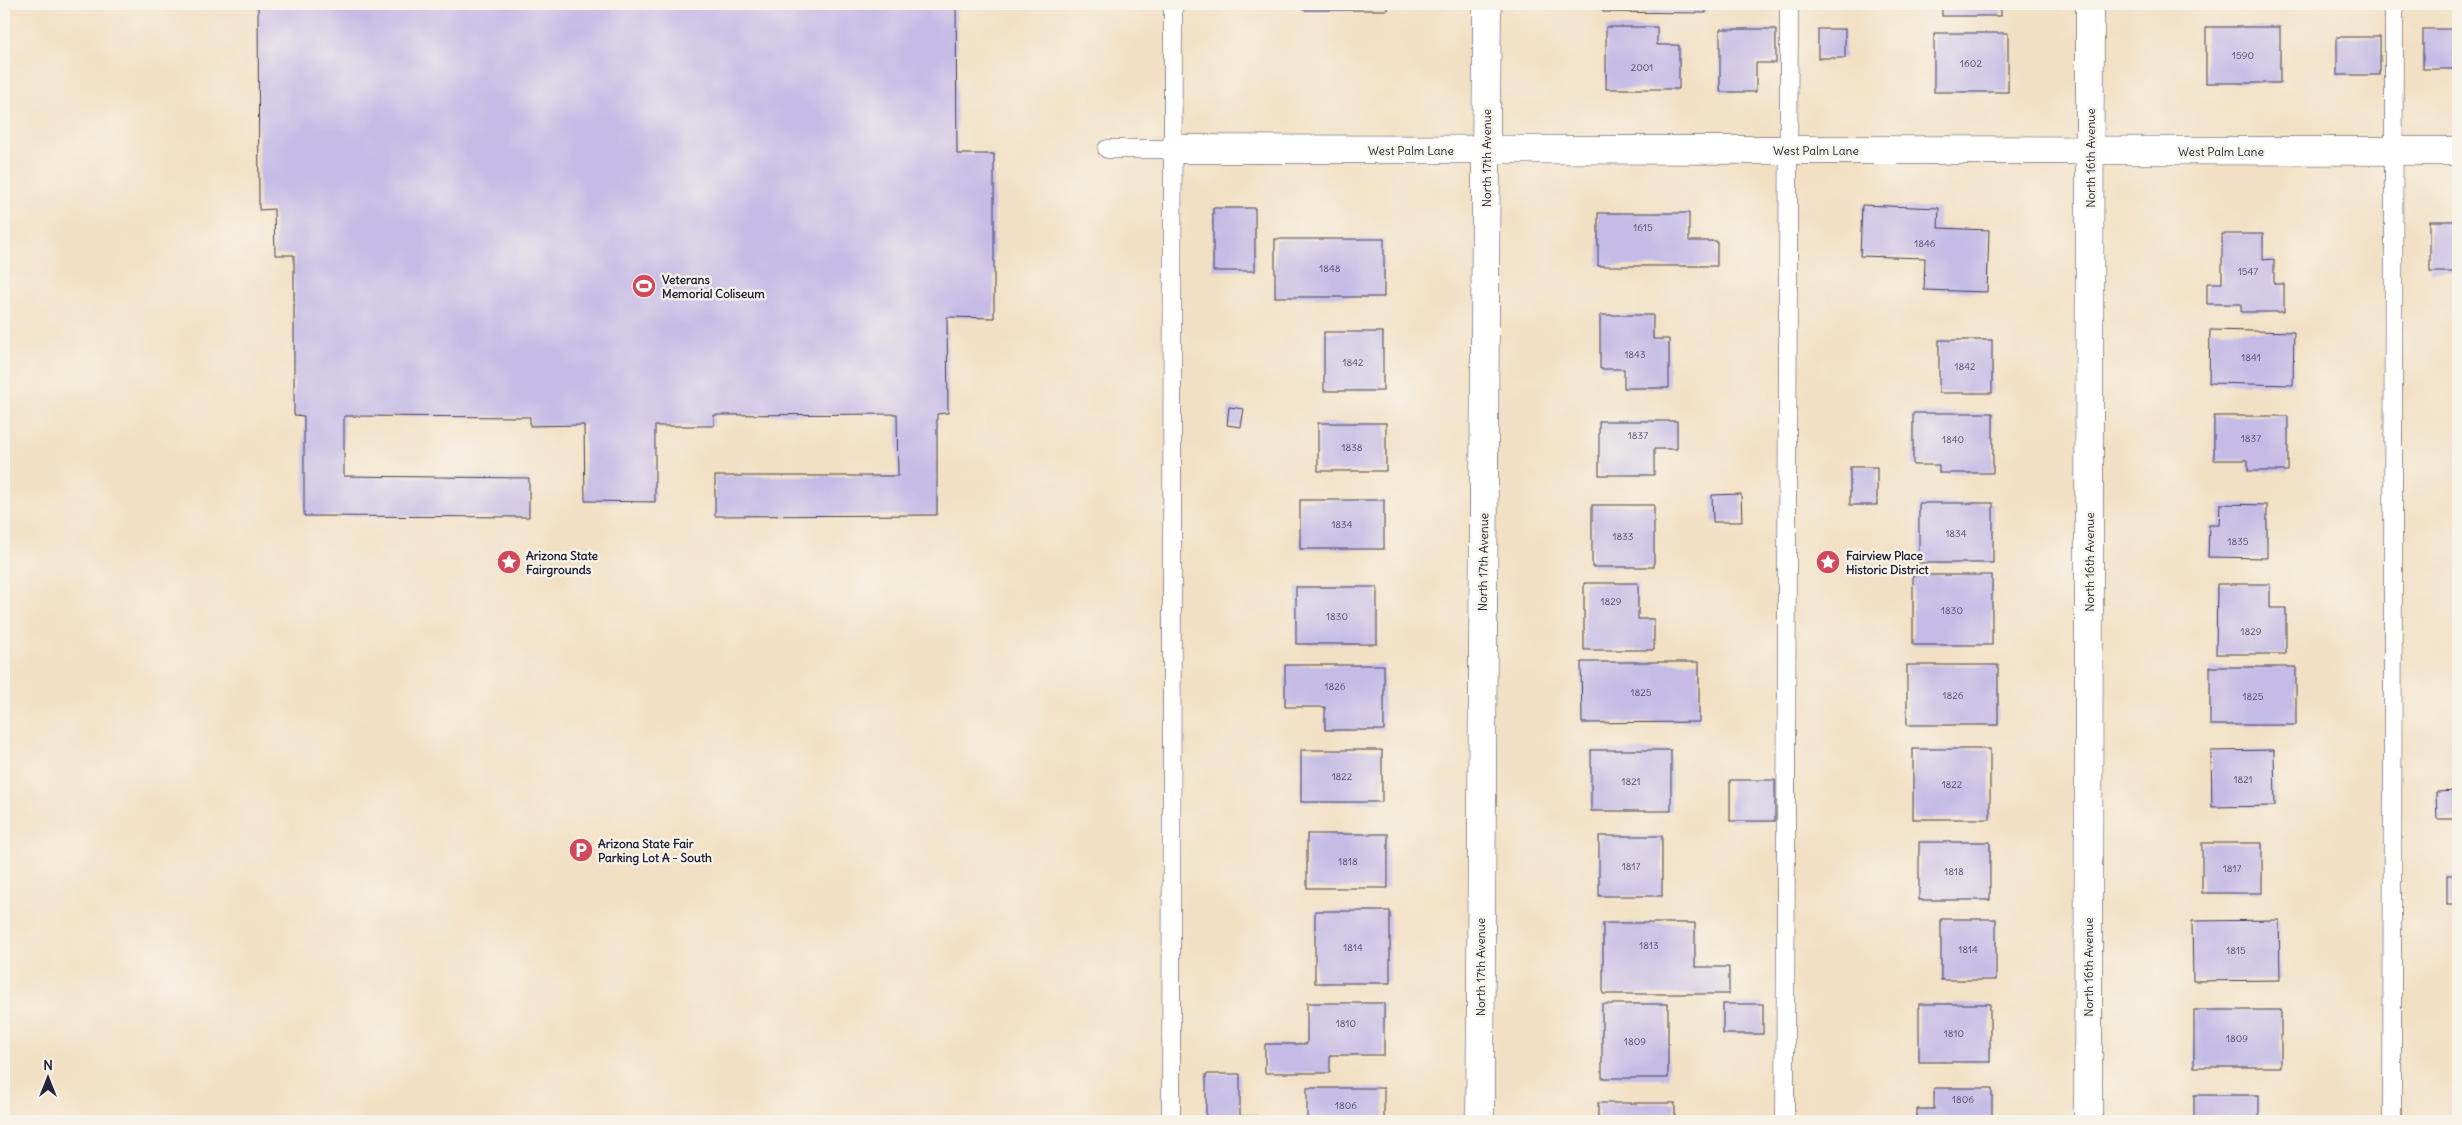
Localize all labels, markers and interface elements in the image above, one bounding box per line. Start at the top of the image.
house number: 1590 [2232,49,2254,62]
house number: 1602 [1960,57,1982,70]
house number: 2001 [1631,61,1653,74]
street label: North 16th Avenue [2083,108,2098,208]
street label: North 17th Avenue [1479,109,1494,207]
street label: West Palm Lane [1368,143,1454,158]
street label: West Palm Lane [1773,143,1859,158]
street label: West Palm Lane [2178,144,2264,159]
house number: 1615 [1633,221,1653,234]
house number: 1846 [1914,237,1936,250]
house number: 1848 [1319,262,1341,275]
house number: 1547 [2238,265,2258,278]
place label: Veterans Memorial Coliseum [662,272,765,301]
sports icon: Veterans Memorial Coliseum [631,273,657,299]
house number: 1843 [1624,348,1646,361]
house number: 1841 [2241,351,2261,364]
house number: 1842 [1343,356,1364,369]
house number: 1842 [1955,360,1976,373]
house number: 1837 [1628,429,1648,442]
house number: 1837 [2241,432,2261,445]
house number: 1840 [1942,433,1964,446]
house number: 1838 [1341,441,1363,454]
street label: North 16th Avenue [2082,512,2097,612]
street label: North 17th Avenue [1475,513,1491,611]
house number: 1834 [1331,518,1353,531]
house number: 1834 [1945,527,1967,540]
house number: 1833 [1612,530,1634,543]
house number: 1835 [2227,535,2249,548]
place label: Arizona State Fairgrounds [526,548,599,578]
place label: Fairview Place Historic District [1846,548,1929,577]
place icon: Arizona State Fairgrounds [496,549,522,575]
place icon: Fairview Place Historic District [1815,549,1841,575]
house number: 1829 [1601,595,1622,608]
house number: 1830 [1941,604,1963,617]
house number: 1830 [1326,610,1348,623]
house number: 1829 [2241,625,2262,638]
house number: 1826 [1325,680,1346,693]
house number: 1825 [1631,686,1652,699]
house number: 1826 [1943,689,1964,702]
house number: 1825 [2243,690,2264,703]
house number: 1822 [1332,770,1353,783]
house number: 1821 [2233,773,2253,786]
house number: 1821 [1621,775,1641,788]
house number: 1822 [1942,778,1963,791]
place label: Arizona State Fair Parking Lot A - South [598,836,712,866]
parking icon: Arizona State Fair Parking Lot A - South [568,837,594,863]
house number: 1818 [1338,855,1358,868]
house number: 1817 [1622,860,1640,873]
house number: 1817 [2223,862,2241,875]
house number: 1818 [1944,865,1964,878]
street label: North 16th Avenue [2081,917,2096,1017]
street label: North 17th Avenue [1473,918,1488,1016]
house number: 1813 [1639,939,1659,952]
house number: 1814 [1343,941,1363,954]
house number: 1814 [1958,943,1978,956]
house number: 1815 [2226,944,2246,957]
house number: 1810 [1336,1017,1356,1030]
house number: 1810 [1944,1027,1964,1040]
house number: 1809 [2226,1032,2248,1045]
house number: 1809 [1624,1035,1646,1048]
north arrow [22,1052,72,1102]
text: N [43,1056,53,1074]
house number: 1806 [1952,1093,1974,1106]
house number: 1806 [1335,1099,1357,1112]

